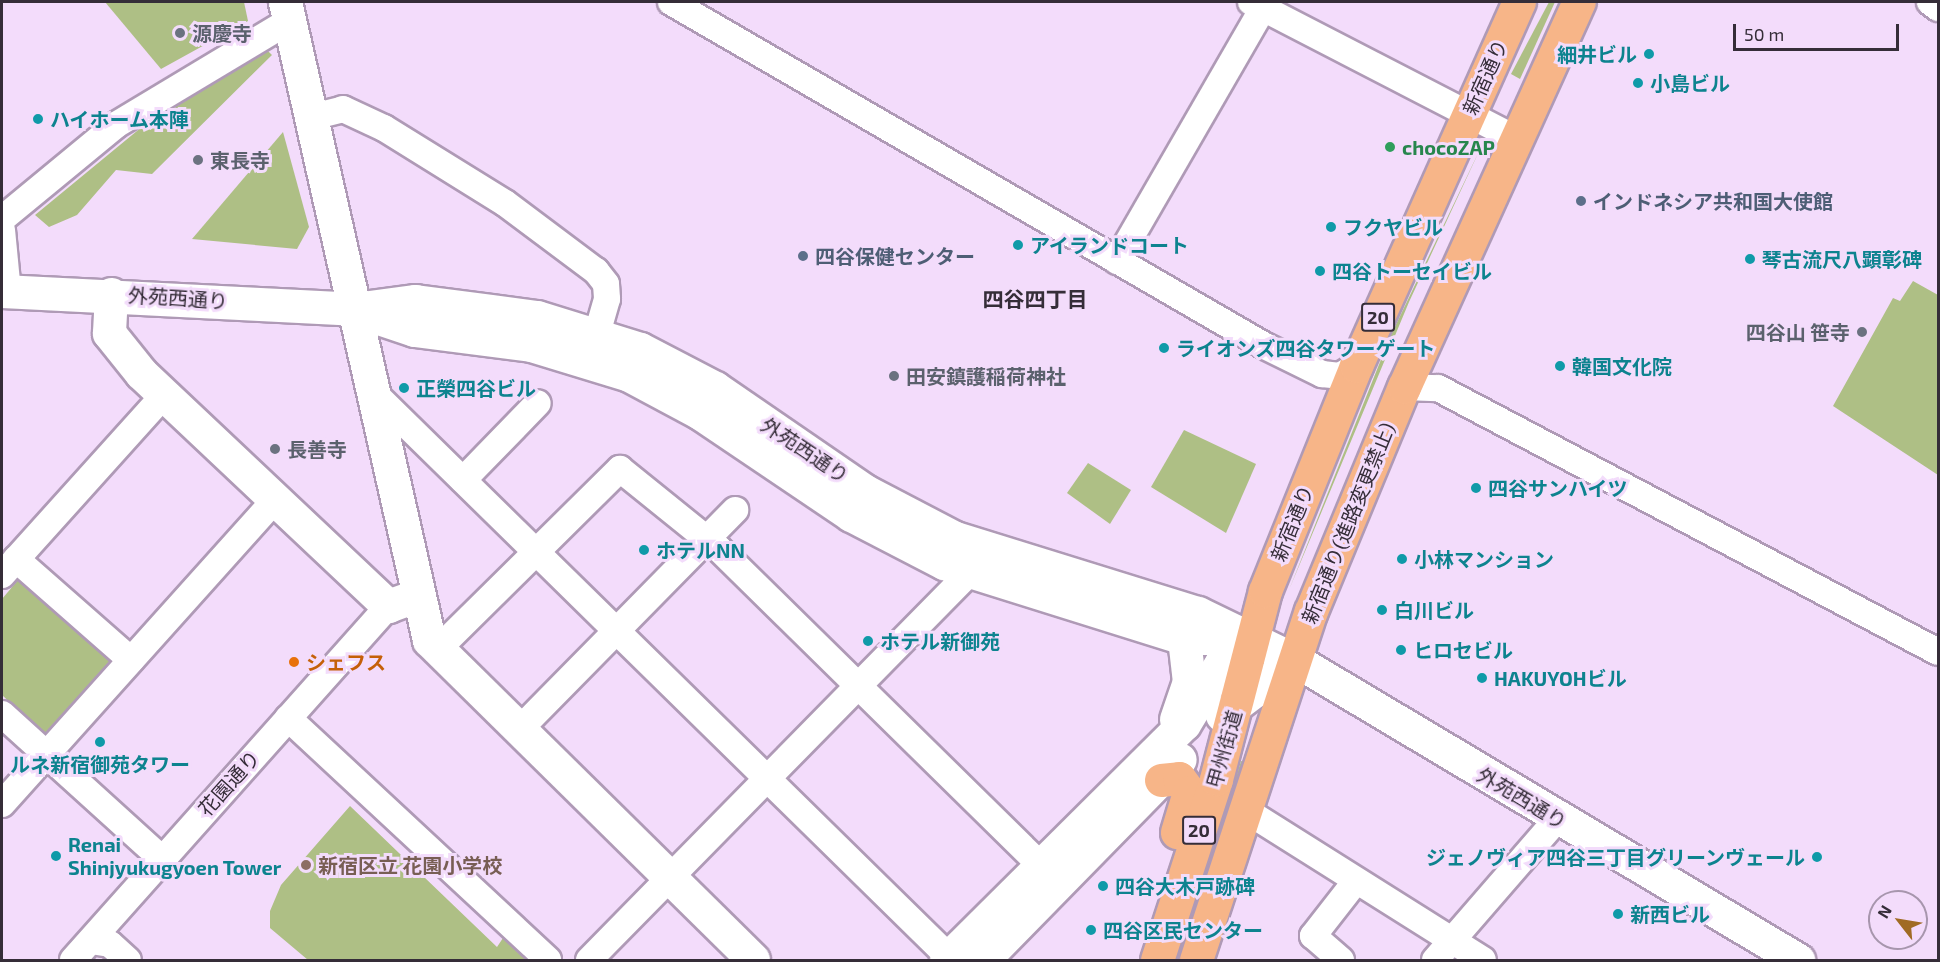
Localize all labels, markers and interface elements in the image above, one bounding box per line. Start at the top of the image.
scale bar [1736,12,1902,50]
place label: 源慶寺 [192,21,252,45]
text: 50 m [1744,23,1784,45]
marker: 源慶寺 [173,26,187,40]
street label: 新宿通り [1458,36,1512,118]
place label: 細井ビル [1557,42,1637,66]
marker: 細井ビル [1642,47,1656,61]
place label: 小島ビル [1650,71,1730,95]
marker: 小島ビル [1631,76,1645,90]
place label: ハイホーム本陣 [50,107,190,131]
marker: ハイホーム本陣 [31,112,45,126]
place label: chocoZAP [1402,135,1495,159]
marker: chocoZAP [1383,140,1397,154]
place label: 東長寺 [210,148,270,172]
marker: 東長寺 [191,153,205,167]
place label: インドネシア共和国大使館 [1593,189,1833,213]
marker: インドネシア共和国大使館 [1574,194,1588,208]
place label: フクヤビル [1343,215,1443,239]
marker: フクヤビル [1324,220,1338,234]
place label: アイランドコート [1030,233,1190,257]
marker: アイランドコート [1011,238,1025,252]
place label: 四谷保健センター [815,244,975,268]
place label: 琴古流尺八顕彰碑 [1762,247,1922,271]
marker: 四谷保健センター [796,249,810,263]
marker: 琴古流尺八顕彰碑 [1743,252,1757,266]
place label: 四谷トーセイビル [1332,259,1492,283]
marker: 四谷トーセイビル [1313,264,1327,278]
street label: 外苑西通り [127,283,229,313]
district label: 四谷四丁目 [983,286,1087,312]
road number: 20 [1360,302,1396,332]
place label: 四谷山 笹寺 [1746,320,1850,344]
marker: 四谷山 笹寺 [1855,325,1869,339]
place label: ライオンズ四谷タワーゲート [1176,336,1436,360]
marker: ライオンズ四谷タワーゲート [1157,341,1171,355]
place label: 韓国文化院 [1572,354,1672,378]
marker: 韓国文化院 [1553,359,1567,373]
place label: 田安鎮護稲荷神社 [906,364,1066,388]
marker: 田安鎮護稲荷神社 [887,369,901,383]
place label: 正榮四谷ビル [416,376,536,400]
marker: 正榮四谷ビル [397,381,411,395]
street label: 外苑西通り [757,412,853,488]
street label: 新宿通り(進路変更禁止) [1297,419,1399,627]
place label: 長善寺 [287,437,347,461]
marker: 長善寺 [268,442,282,456]
place label: 四谷サンハイツ [1488,476,1628,500]
street label: 新宿通り [1266,481,1318,565]
marker: 四谷サンハイツ [1469,481,1483,495]
place label: ホテルNN [656,538,745,562]
marker: ホテルNN [637,543,651,557]
place label: 小林マンション [1414,547,1554,571]
marker: 小林マンション [1395,552,1409,566]
place label: 白川ビル [1394,598,1474,622]
marker: 白川ビル [1375,603,1389,617]
place label: ホテル新御苑 [880,629,1000,653]
marker: ホテル新御苑 [861,634,875,648]
place label: ヒロセビル [1413,638,1513,662]
marker: ヒロセビル [1394,643,1408,657]
place label: シェフス [306,650,386,674]
marker: シェフス [287,655,301,669]
place label: HAKUYOHビル [1494,666,1627,690]
marker: HAKUYOHビル [1475,671,1489,685]
street label: 甲州街道 [1201,707,1247,791]
marker: ルネ新宿御苑タワー [93,735,107,749]
street label: 花園通り [193,745,265,821]
place label: ルネ新宿御苑タワー [10,752,190,776]
street label: 外苑西通り [1473,762,1571,834]
road number: 20 [1181,815,1217,845]
place label: Renai Shinjyukugyoen Tower [68,832,282,879]
place label: ジェノヴィア四谷三丁目グリーンヴェール [1425,845,1805,869]
marker: Renai Shinjyukugyoen Tower [49,849,63,863]
marker: ジェノヴィア四谷三丁目グリーンヴェール [1810,850,1824,864]
place label: 新宿区立 花園小学校 [318,853,502,877]
marker: 新宿区立 花園小学校 [299,858,313,872]
place label: 四谷大木戸跡碑 [1115,874,1255,898]
marker: 四谷大木戸跡碑 [1096,879,1110,893]
north arrow [1868,890,1928,950]
place label: 新西ビル [1630,902,1710,926]
text: N [1873,902,1895,921]
marker: 新西ビル [1611,907,1625,921]
place label: 四谷区民センター [1103,918,1263,942]
marker: 四谷区民センター [1084,923,1098,937]

